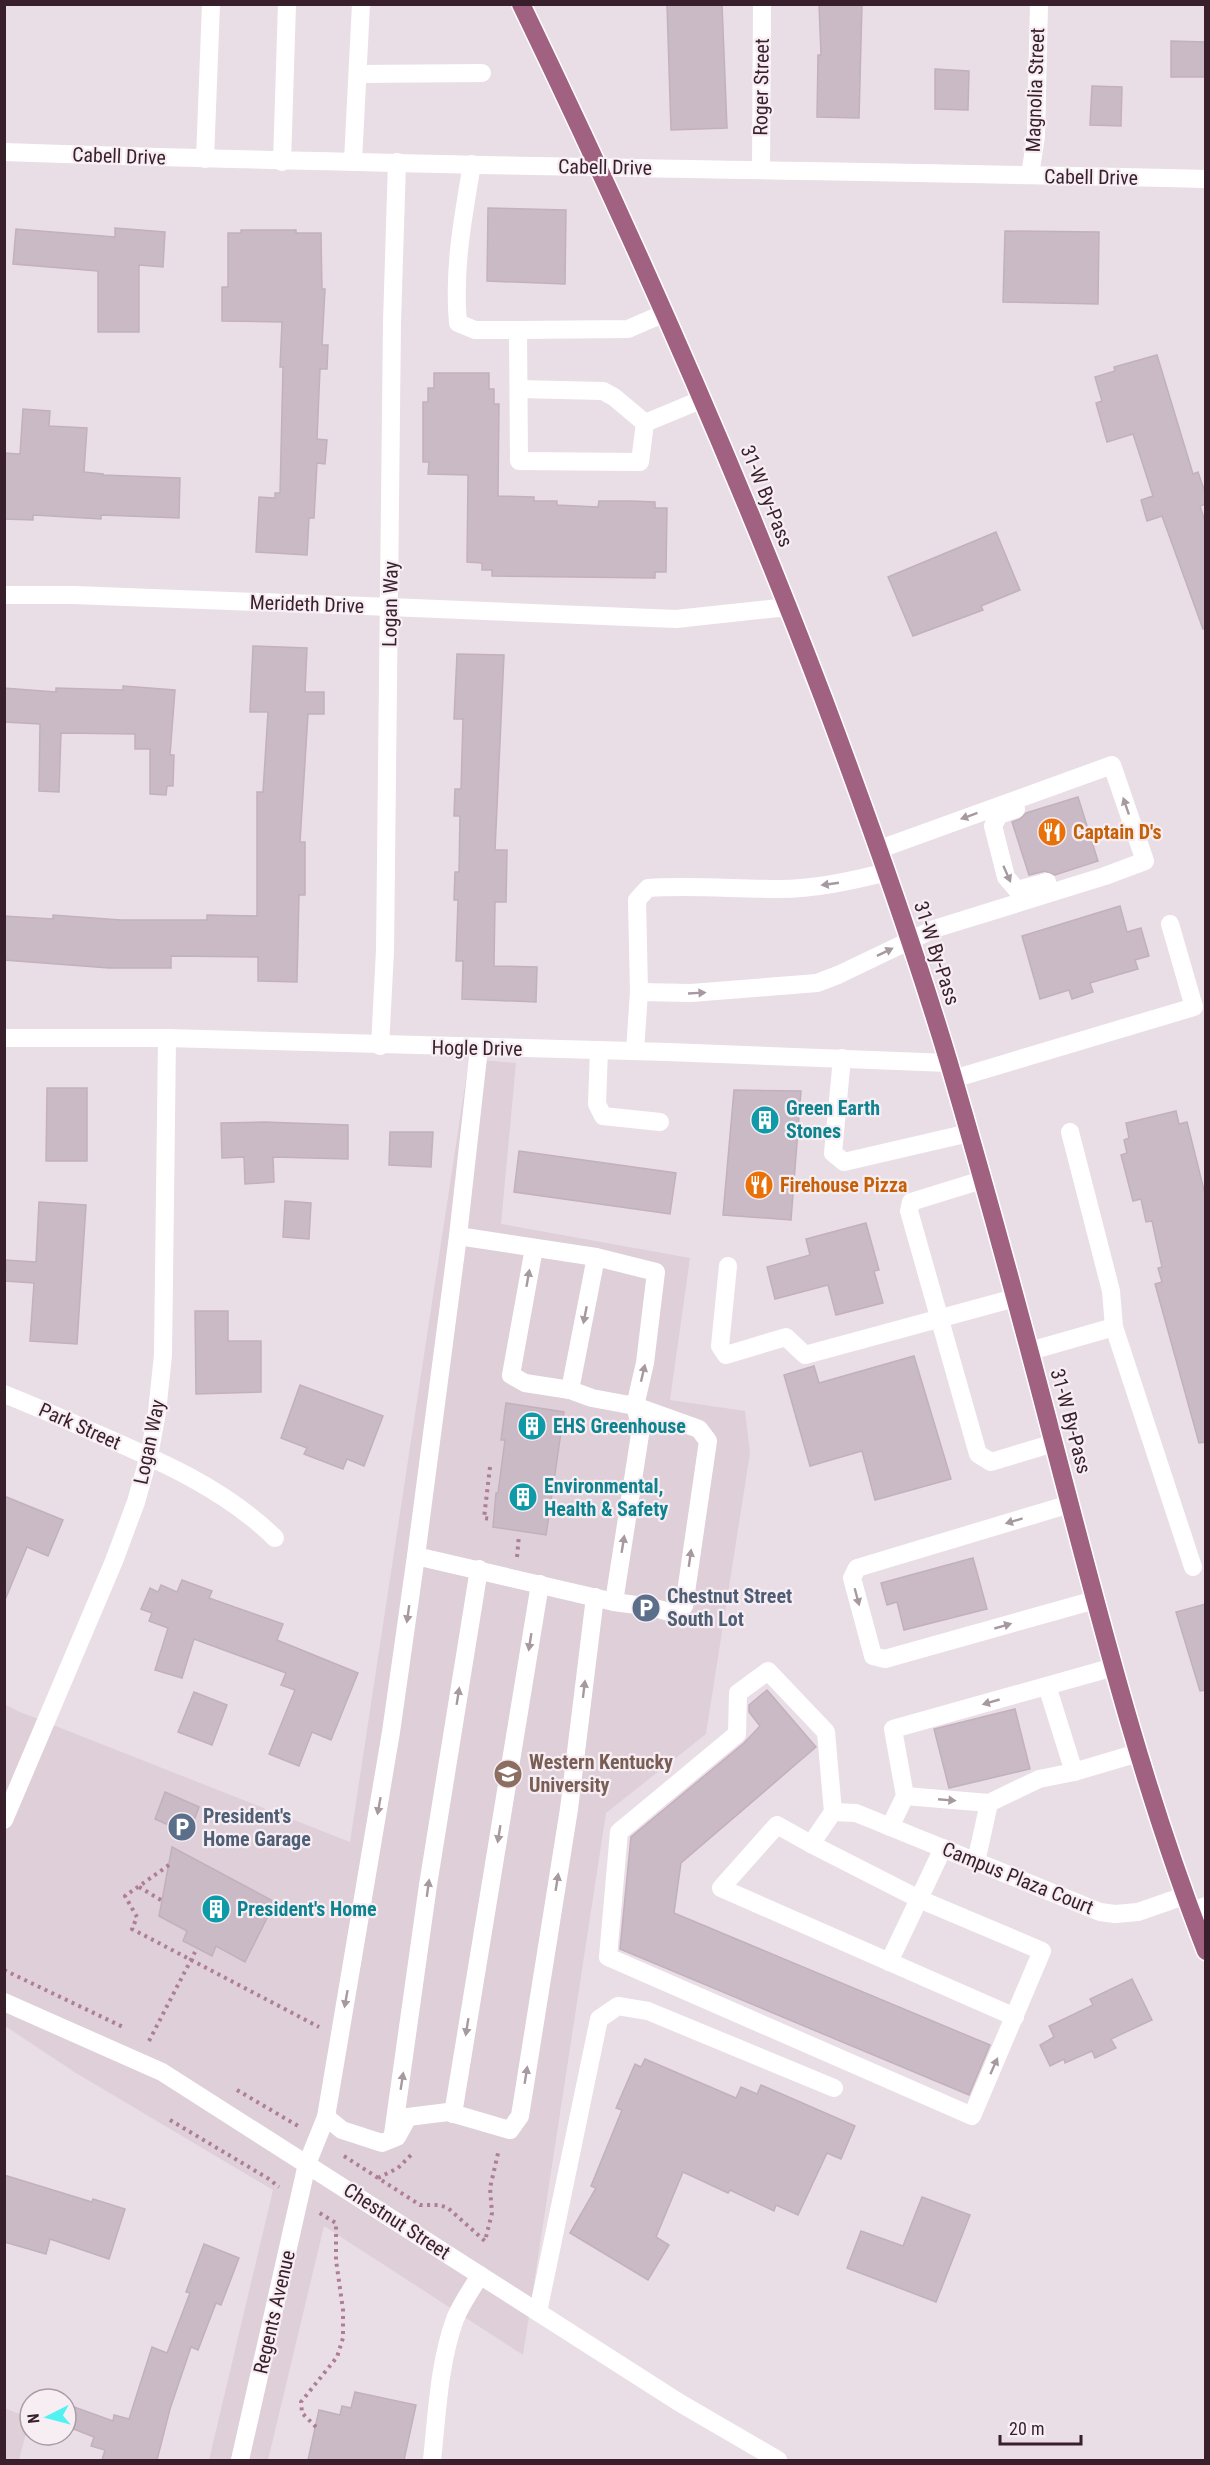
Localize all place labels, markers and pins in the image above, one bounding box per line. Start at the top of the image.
restaurant icon: Captain D's [1036,816,1068,848]
place label: Captain D's [1073,820,1162,844]
place label: Green Earth Stones [786,1096,880,1143]
building icon: Green Earth Stones [749,1104,781,1136]
restaurant icon: Firehouse Pizza [743,1169,775,1201]
place label: Firehouse Pizza [780,1173,907,1197]
building icon: EHS Greenhouse [516,1410,548,1442]
place label: EHS Greenhouse [553,1414,686,1438]
place label: Environmental, Health & Safety [544,1474,668,1521]
building icon: Environmental, Health & Safety [507,1481,539,1513]
place label: Chestnut Street South Lot [667,1584,792,1631]
parking icon: Chestnut Street South Lot [630,1592,662,1624]
place label: Western Kentucky University [529,1750,673,1797]
school or university icon: Western Kentucky University [492,1758,524,1790]
place label: President's Home Garage [203,1804,311,1851]
parking icon: President's Home Garage [166,1811,198,1843]
building icon: President's Home [200,1893,232,1925]
place label: President's Home [237,1897,377,1921]

